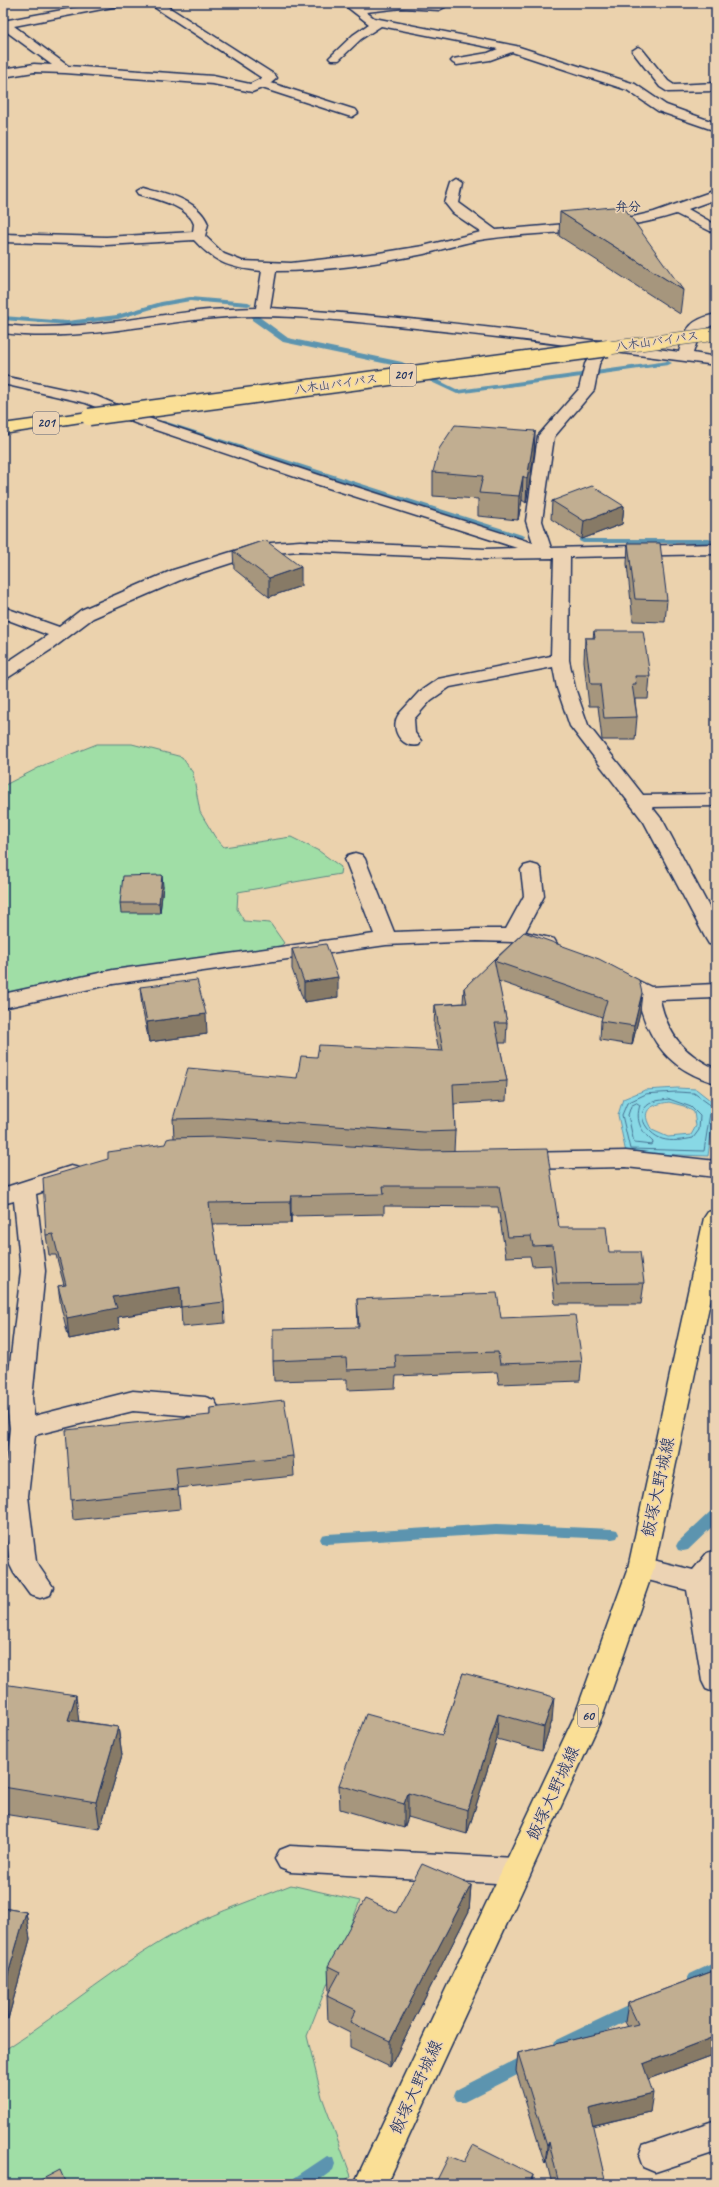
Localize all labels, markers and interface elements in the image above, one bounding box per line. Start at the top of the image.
district label: 弁分 [615,199,641,215]
street label: 八木山バイパス [614,327,700,355]
road number: 201 [390,364,416,386]
street label: 八木山バイパス [293,370,379,398]
road number: 201 [33,412,59,434]
street label: 飯塚大野城線 [637,1435,679,1539]
road number: 60 [578,1705,598,1727]
street label: 飯塚大野城線 [522,1742,584,1844]
street label: 飯塚大野城線 [385,2036,447,2138]

